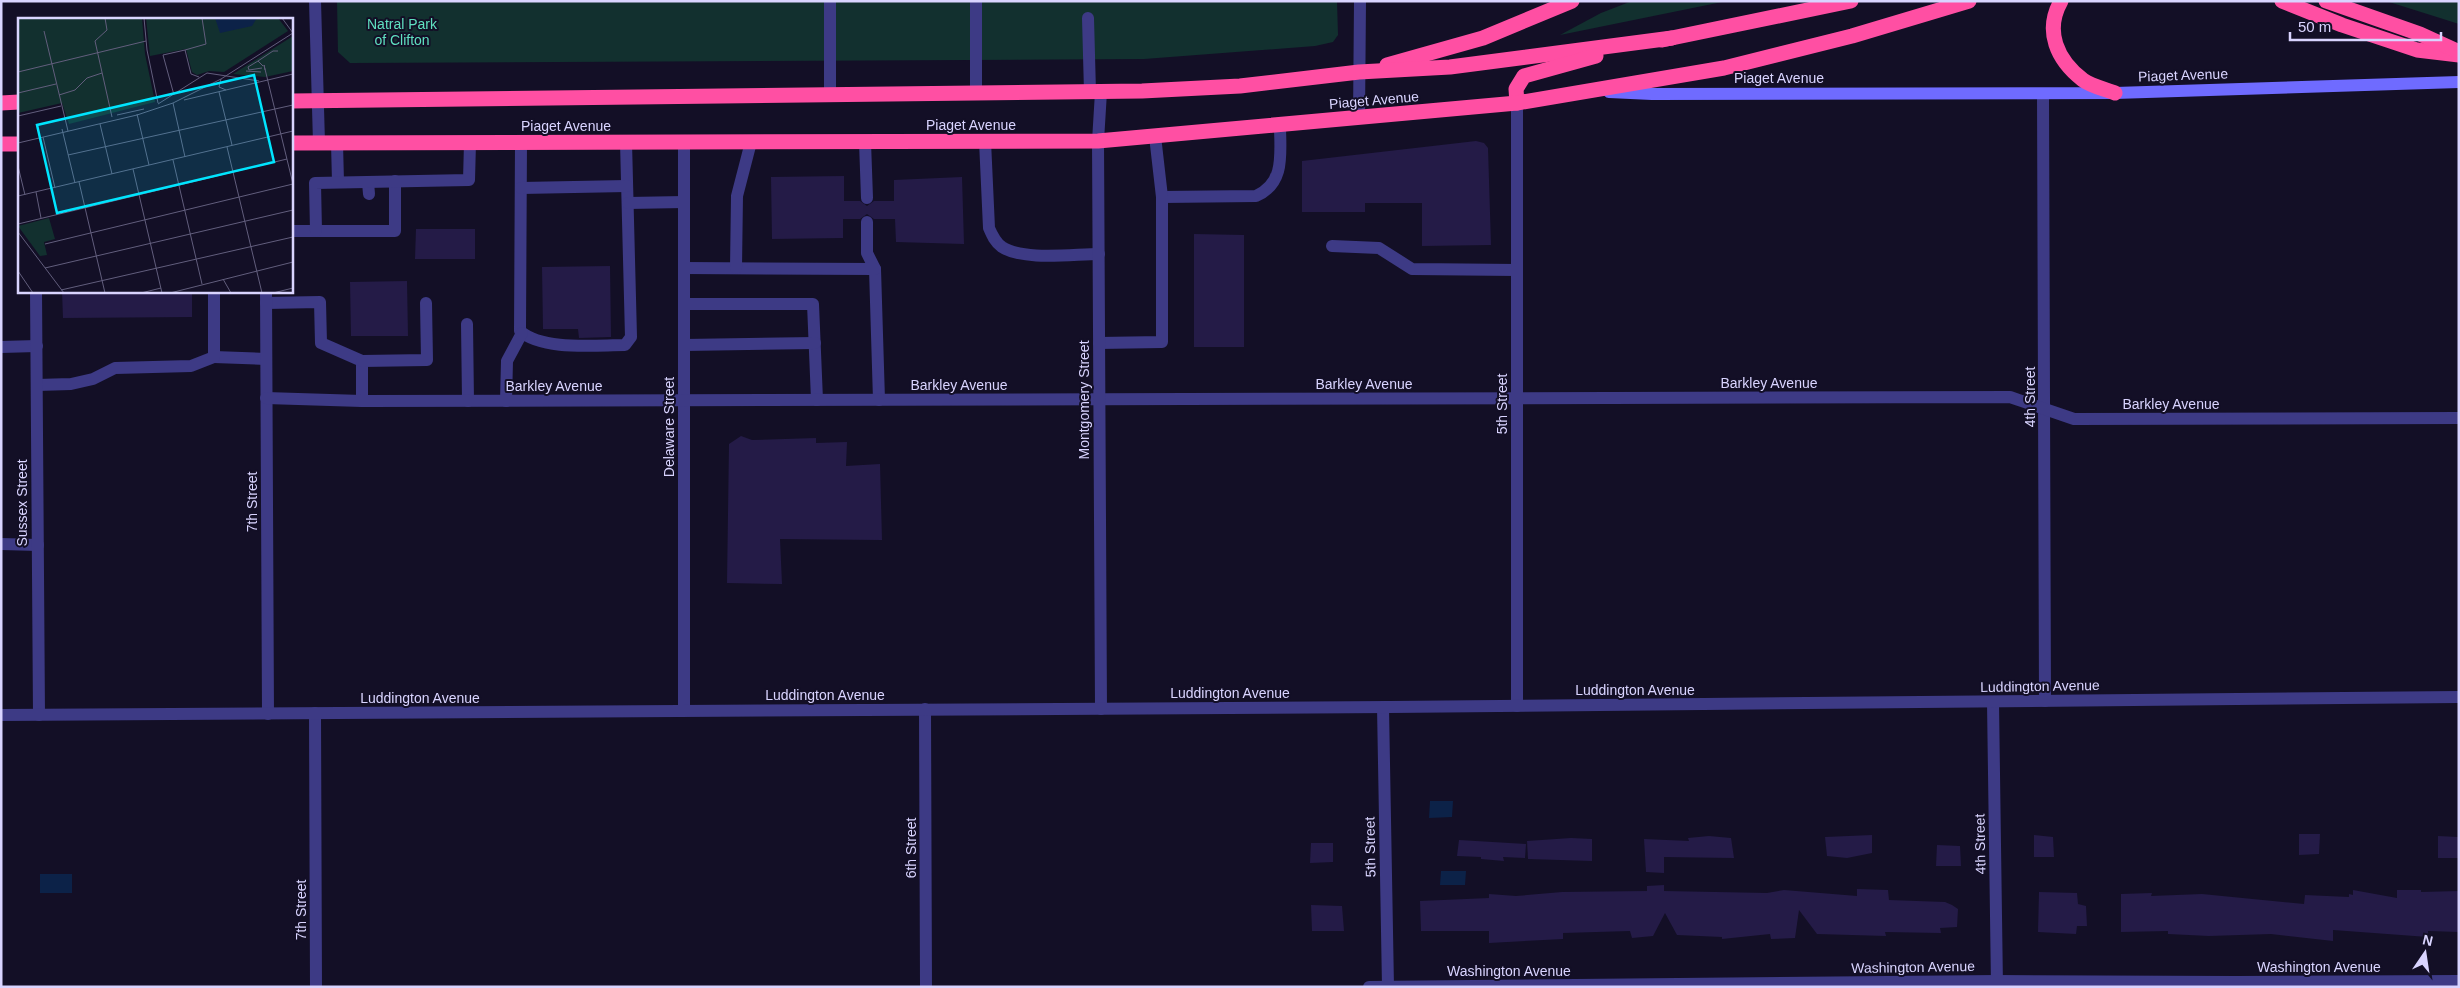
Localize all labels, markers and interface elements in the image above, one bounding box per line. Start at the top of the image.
scale bar [2290,10,2441,42]
park label: Natral Park of Clifton [367,16,438,48]
inset map [18,18,292,292]
text: 50 m [2298,18,2331,35]
street label: Piaget Avenue [2138,65,2228,85]
street label: Piaget Avenue [1734,70,1824,86]
street label: Piaget Avenue [1328,88,1420,112]
street label: Piaget Avenue [926,117,1016,133]
street label: Piaget Avenue [521,118,611,134]
street label: Montgomery Street [1076,340,1092,460]
street label: 4th Street [2022,367,2038,427]
street label: 5th Street [1494,374,1510,434]
street label: Barkley Avenue [1720,375,1818,391]
street label: Barkley Avenue [1315,376,1413,392]
street label: Delaware Street [661,377,677,477]
street label: Barkley Avenue [910,377,1008,393]
street label: Barkley Avenue [505,378,603,394]
street label: Barkley Avenue [2122,396,2220,412]
street label: Sussex Street [14,459,30,547]
street label: 7th Street [244,472,260,532]
street label: Luddington Avenue [1980,677,2100,695]
street label: Luddington Avenue [1575,682,1695,698]
street label: Luddington Avenue [1170,685,1290,701]
street label: Luddington Avenue [765,687,885,703]
street label: Luddington Avenue [360,690,480,706]
street label: 4th Street [1971,813,1989,874]
street label: 5th Street [1361,816,1379,877]
street label: 6th Street [903,818,919,878]
street label: 7th Street [293,880,309,940]
north arrow [2400,928,2450,978]
text: N [2421,931,2435,949]
street label: Washington Avenue [1851,958,1975,976]
street label: Washington Avenue [2257,959,2381,975]
street label: Washington Avenue [1447,963,1571,979]

